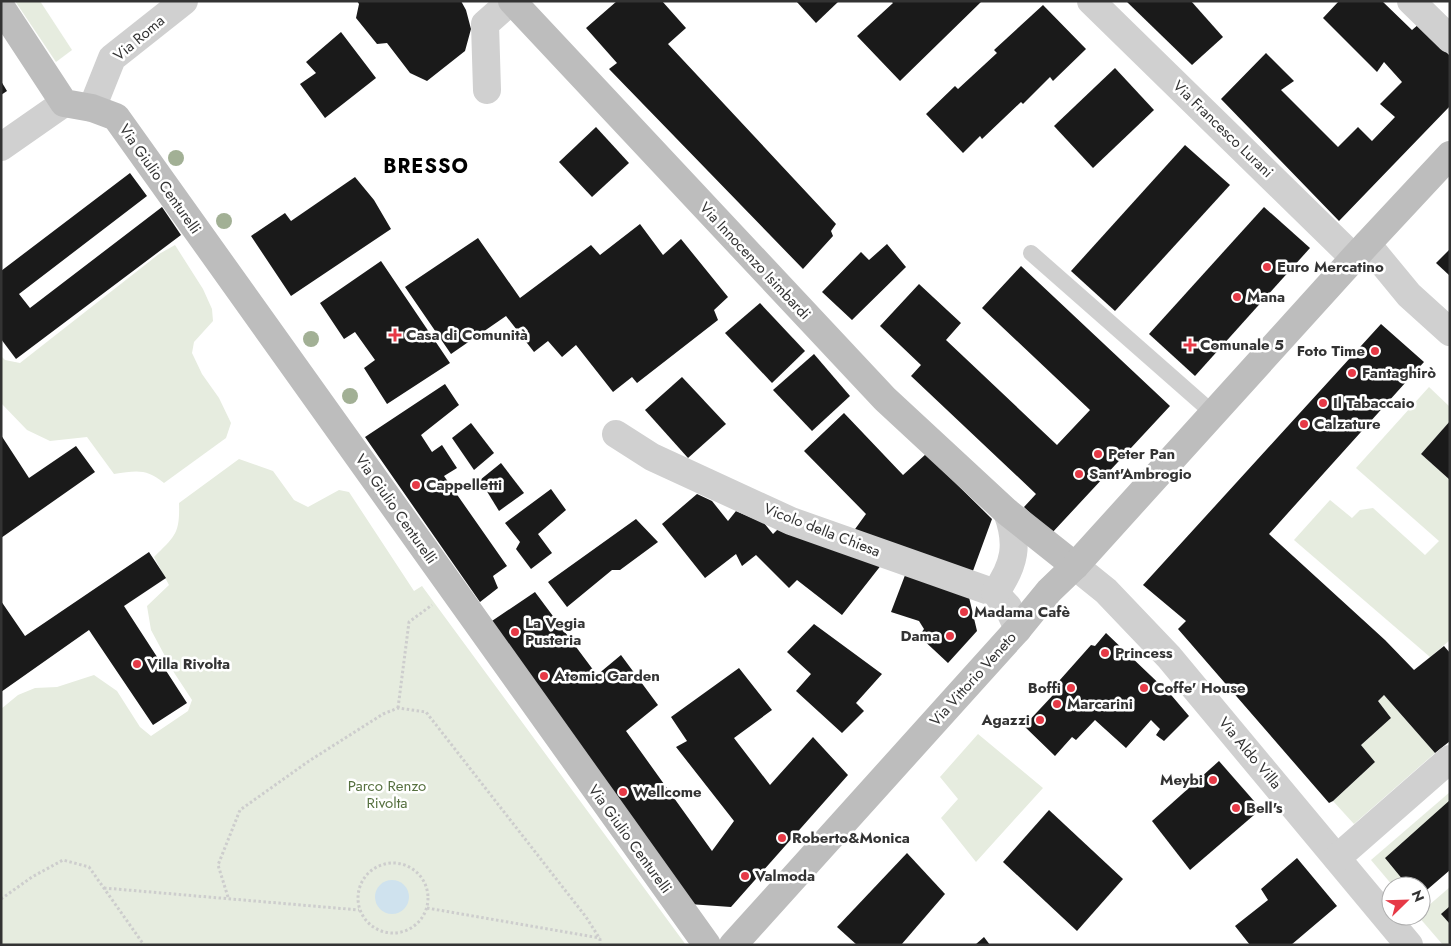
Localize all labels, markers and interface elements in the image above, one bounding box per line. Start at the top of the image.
street label: Via Roma [109,10,169,66]
street label: Via Francesco Lurani [1168,75,1278,183]
street label: Via Giulio Centurelli [114,120,206,238]
district label: BRESSO [383,152,469,181]
street label: Via Innocenzo Isimbardi [694,197,816,325]
place label: Euro Mercatino [1277,256,1384,278]
marker: Euro Mercatino [1261,261,1273,273]
place label: Mana [1247,286,1285,308]
marker: Mana [1231,291,1243,303]
place label: Casa di Comunità [406,324,528,346]
marker: Casa di Comunità [388,328,402,342]
place label: Comunale 5 [1200,334,1284,356]
marker: Comunale 5 [1184,339,1196,351]
place label: Foto Time [1297,340,1365,362]
marker: Foto Time [1369,345,1381,357]
place label: Fantaghirò [1362,362,1436,384]
marker: Fantaghirò [1346,367,1358,379]
place label: Il Tabaccaio [1333,392,1415,414]
marker: Il Tabaccaio [1317,397,1329,409]
place label: Calzature [1314,413,1381,435]
marker: Calzature [1298,418,1310,430]
place label: Peter Pan [1108,443,1175,465]
marker: Peter Pan [1092,448,1104,460]
street label: Via Giulio Centurelli [350,450,442,568]
place label: Sant'Ambrogio [1089,463,1192,485]
marker: Sant'Ambrogio [1073,468,1085,480]
place label: Cappelletti [426,474,502,496]
marker: Cappelletti [410,479,422,491]
street label: Vicolo della Chiesa [761,498,883,562]
place label: Madama Cafè [974,601,1070,623]
marker: Madama Cafè [958,606,970,618]
place label: La Vegia Pusteria [525,612,585,651]
place label: Dama [901,625,940,647]
marker: La Vegia Pusteria [509,626,521,638]
street label: Via Vittorio Veneto [925,627,1021,731]
marker: Dama [944,630,956,642]
place label: Princess [1115,642,1173,664]
marker: Princess [1099,647,1111,659]
place label: Villa Rivolta [146,653,230,675]
marker: Villa Rivolta [131,658,143,670]
place label: Atomic Garden [553,665,660,687]
marker: Atomic Garden [538,670,550,682]
place label: Boffi [1028,677,1061,699]
place label: Coffe' House [1154,677,1246,699]
marker: Boffi [1065,682,1077,694]
marker: Coffe' House [1138,682,1150,694]
place label: Marcarini [1067,693,1133,715]
marker: Marcarini [1051,698,1063,710]
place label: Agazzi [980,709,1030,731]
street label: Via Aldo Villa [1213,712,1287,794]
marker: Agazzi [1034,714,1046,726]
place label: Meybi [1160,769,1203,791]
marker: Meybi [1207,774,1219,786]
park label: Parco Renzo Rivolta [348,775,426,814]
street label: Via Giulio Centurelli [583,780,677,898]
place label: Wellcome [633,781,702,803]
marker: Wellcome [617,786,629,798]
place label: Bell's [1246,797,1283,819]
marker: Bell's [1230,802,1242,814]
place label: Roberto&Monica [792,827,910,849]
marker: Roberto&Monica [776,832,788,844]
place label: Valmoda [754,865,815,887]
marker: Valmoda [739,870,751,882]
north arrow [1381,876,1431,926]
text: N [1407,887,1429,905]

